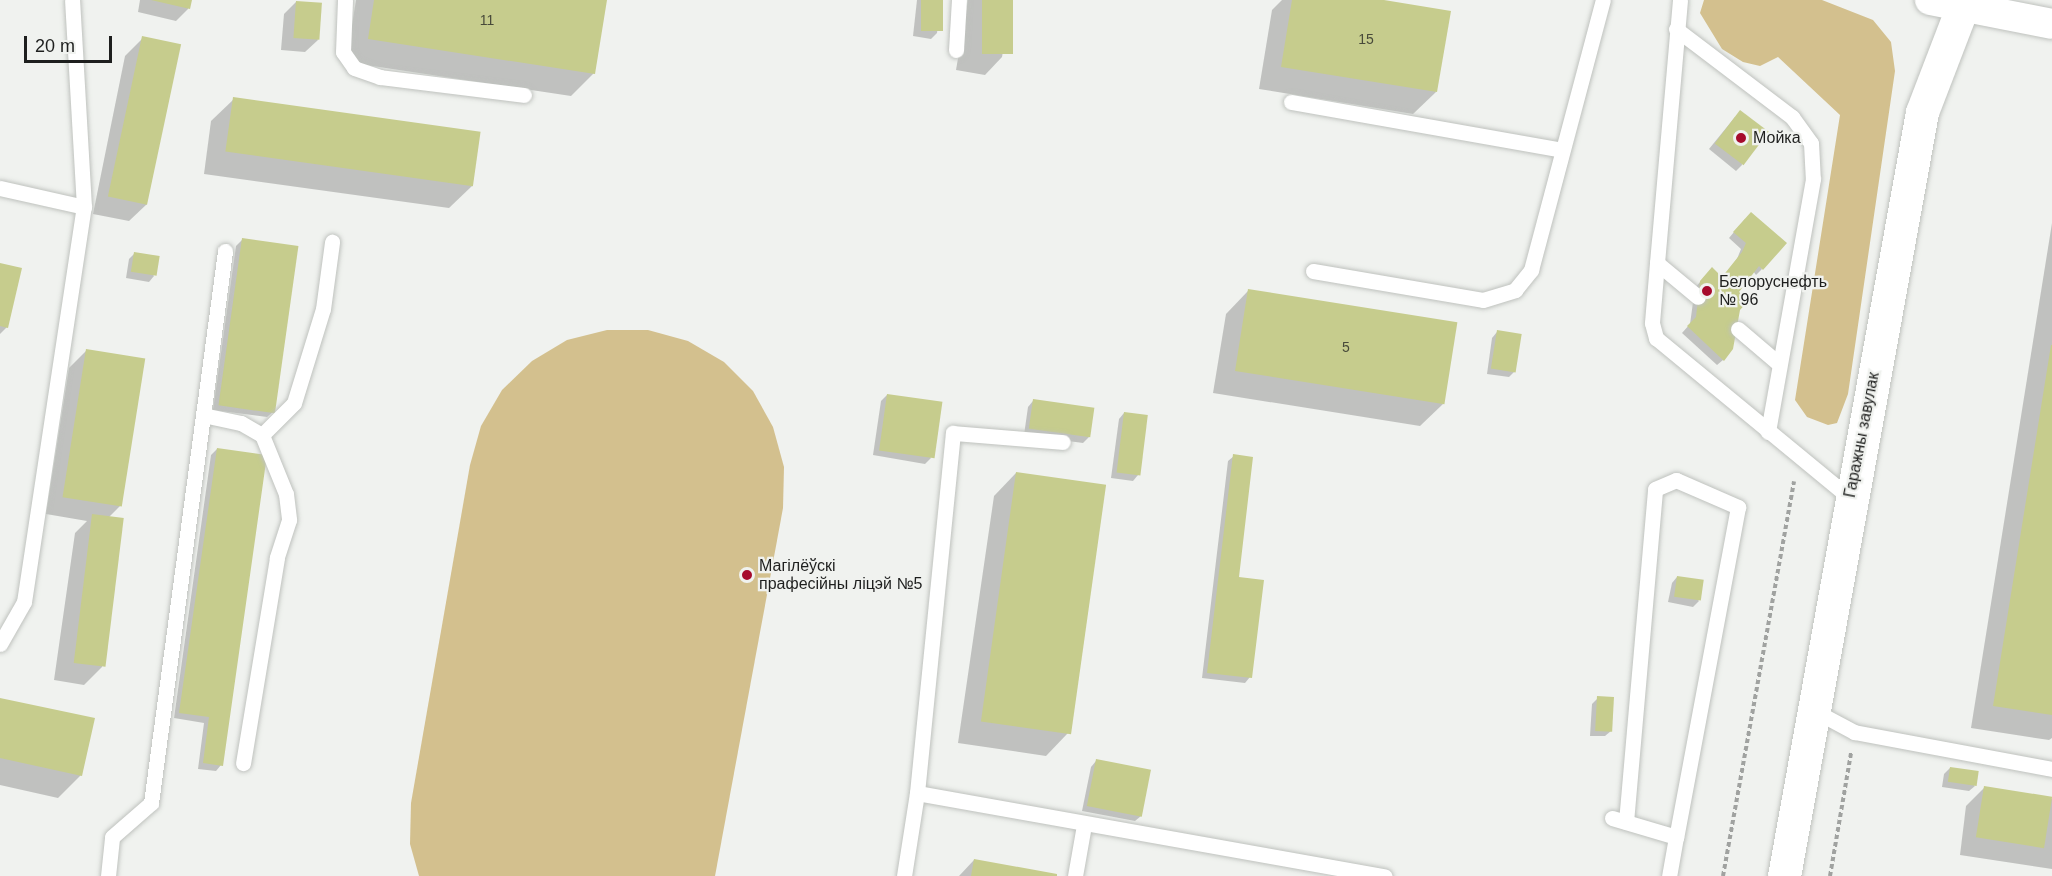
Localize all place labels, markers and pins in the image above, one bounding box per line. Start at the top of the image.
place label: Мойка [1753,128,1801,148]
marker: Мойка [1734,131,1748,145]
place label: Белоруснефть № 96 [1719,272,1827,310]
marker: Белоруснефть № 96 [1700,284,1714,298]
place label: Магілёўскі прафесійны ліцэй №5 [759,556,922,594]
marker: Магілёўскі прафесійны ліцэй №5 [740,568,754,582]

